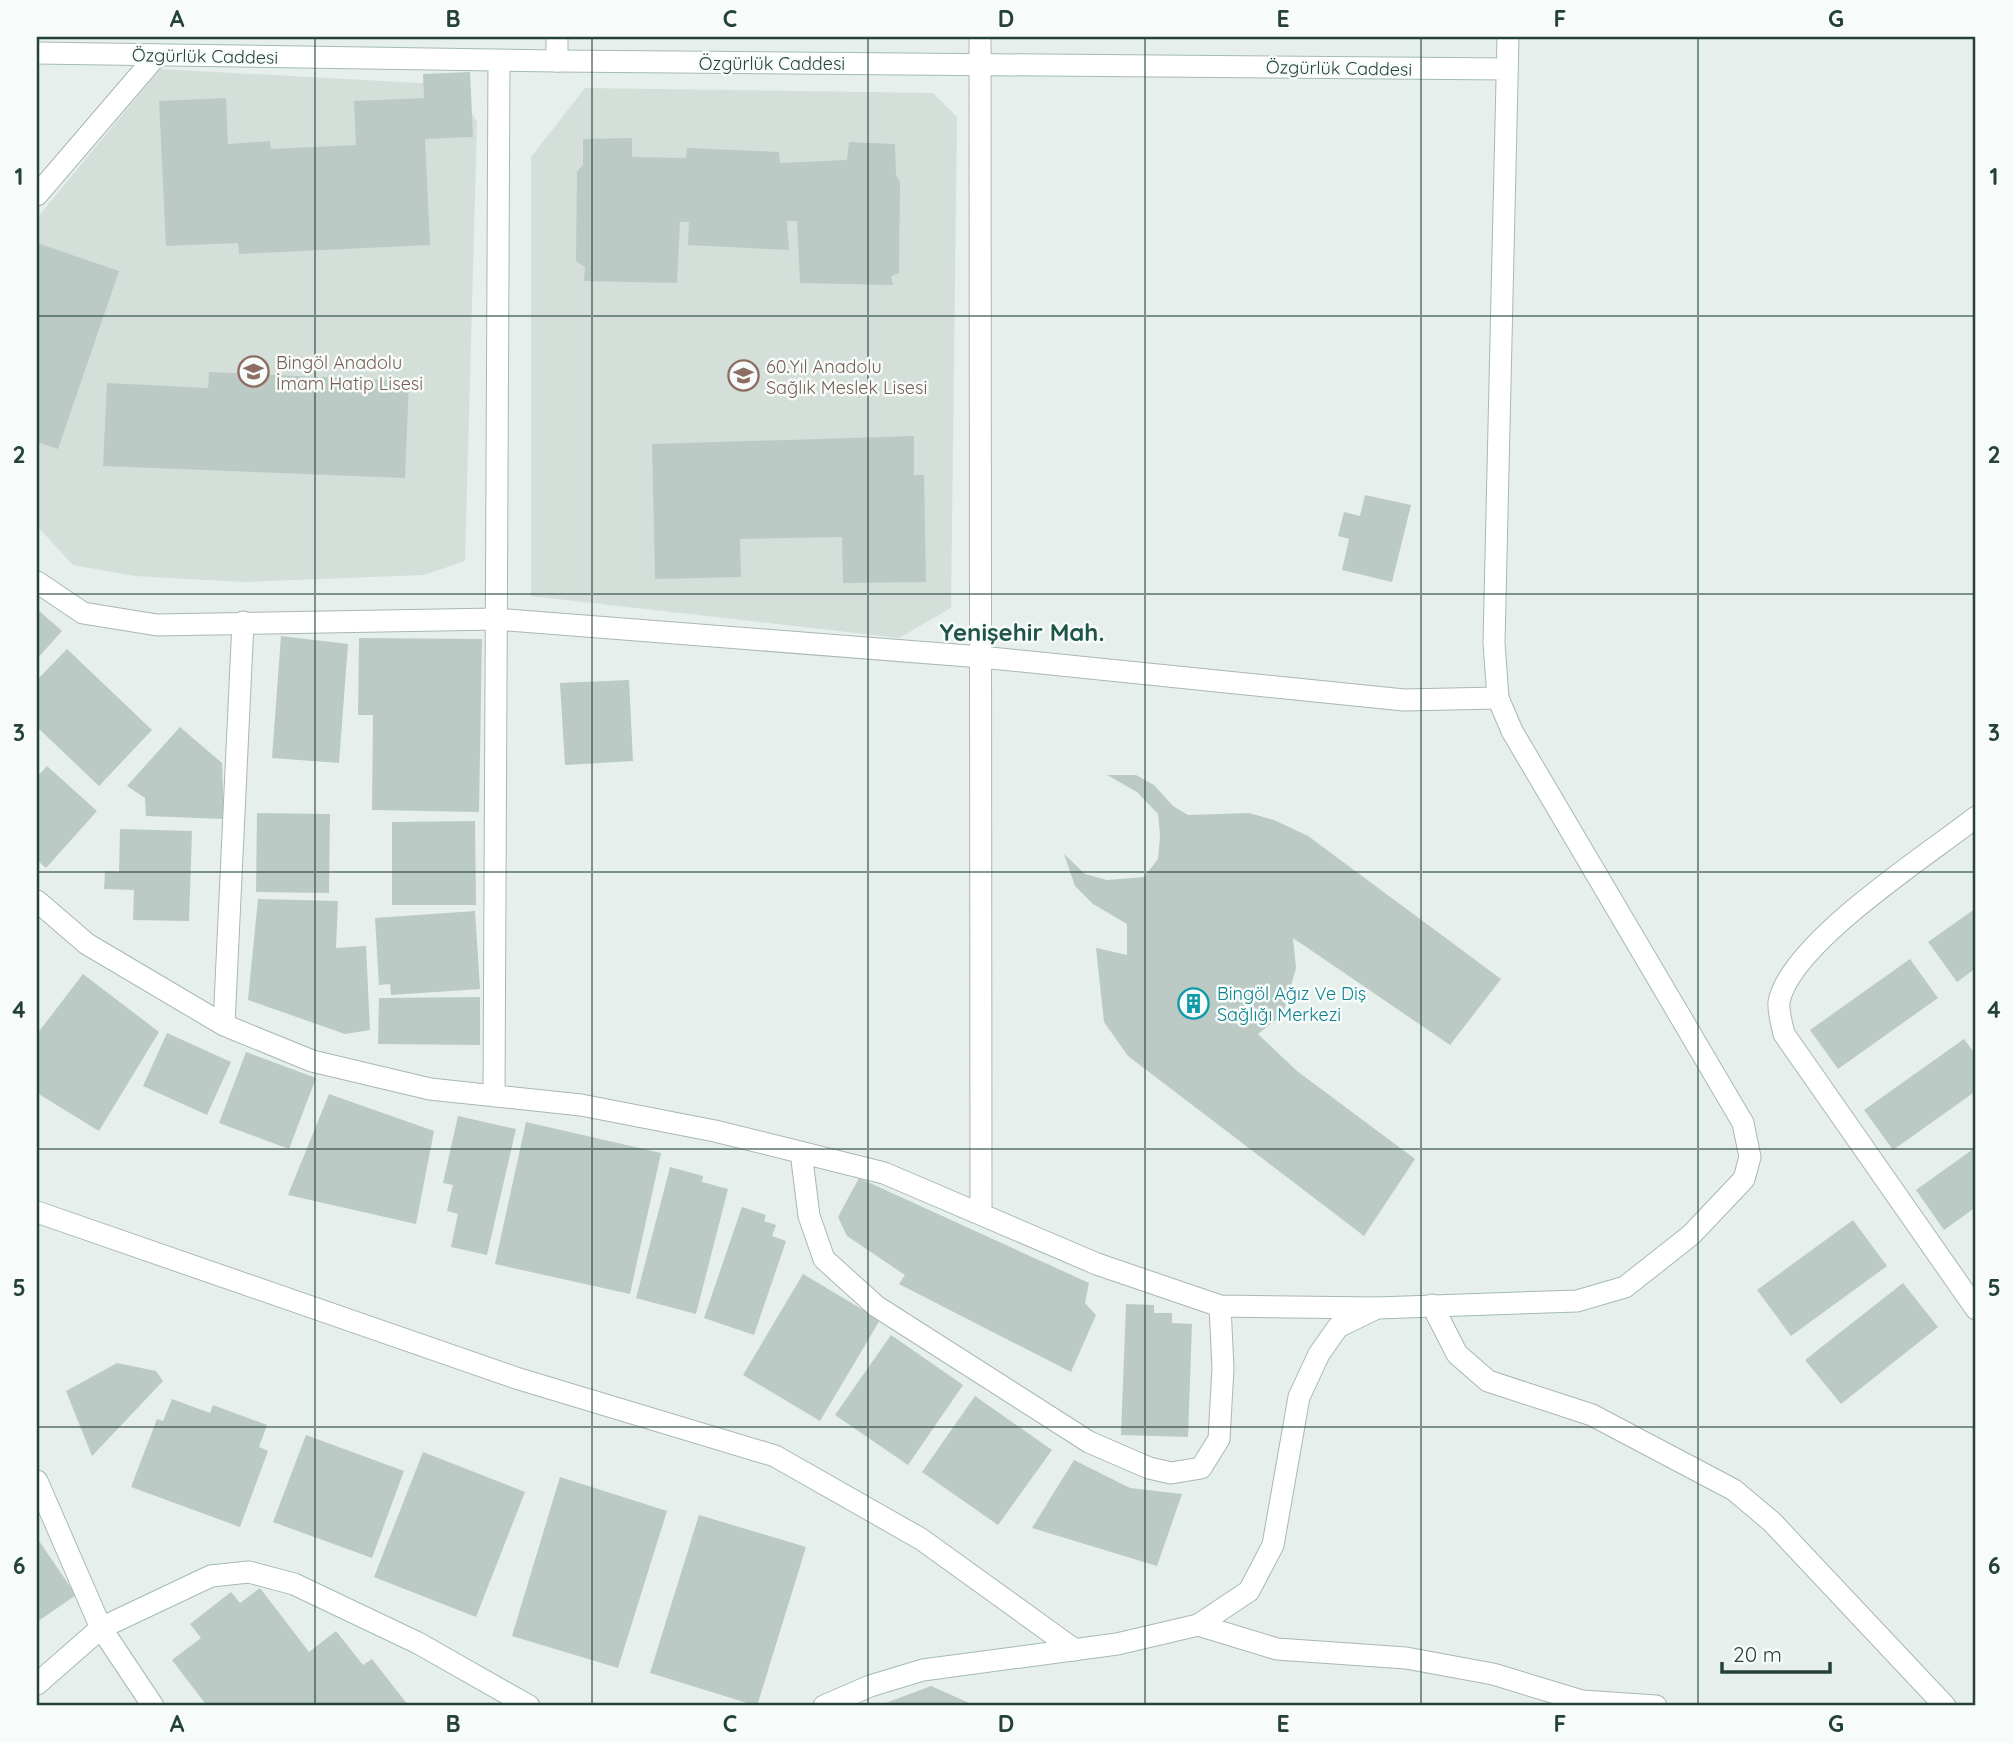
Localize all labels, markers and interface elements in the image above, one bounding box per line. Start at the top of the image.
text: A [170,4,185,33]
text: B [445,4,461,33]
text: C [723,4,737,33]
text: D [998,4,1014,33]
text: E [1276,4,1290,33]
text: F [1554,4,1566,33]
text: G [1828,4,1844,33]
street label: Özgürlük Caddesi [132,43,278,69]
street label: Özgürlük Caddesi [699,52,845,75]
street label: Özgürlük Caddesi [1266,55,1412,81]
text: 1 [15,162,23,191]
text: 1 [1990,162,1998,191]
place label: Bingöl Anadolu İmam Hatip Lisesi [276,351,423,395]
school or university icon: Bingöl Anadolu İmam Hatip Lisesi [236,355,270,389]
place label: 60.Yıl Anadolu Sağlık Meslek Lisesi [766,355,927,399]
school or university icon: 60.Yıl Anadolu Sağlık Meslek Lisesi [726,359,760,393]
text: 2 [12,440,26,469]
text: 2 [1987,440,2001,469]
district label: Yenişehir Mah. [940,617,1104,647]
text: 3 [13,718,25,747]
text: 3 [1988,718,2000,747]
place label: Bingöl Ağız Ve Diş Sağlığı Merkezi [1217,982,1366,1026]
building icon: Bingöl Ağız Ve Diş Sağlığı Merkezi [1177,986,1211,1020]
text: 4 [12,995,26,1024]
text: 4 [1987,995,2001,1024]
text: 5 [12,1273,26,1302]
text: 5 [1987,1273,2001,1302]
text: 6 [13,1551,25,1580]
text: 6 [1988,1551,2000,1580]
scale bar [1722,1631,1831,1675]
text: 20 m [1733,1641,1782,1667]
text: A [170,1709,185,1738]
text: B [445,1709,461,1738]
text: C [723,1709,737,1738]
text: D [998,1709,1014,1738]
text: E [1276,1709,1290,1738]
text: F [1554,1709,1566,1738]
text: G [1828,1709,1844,1738]

